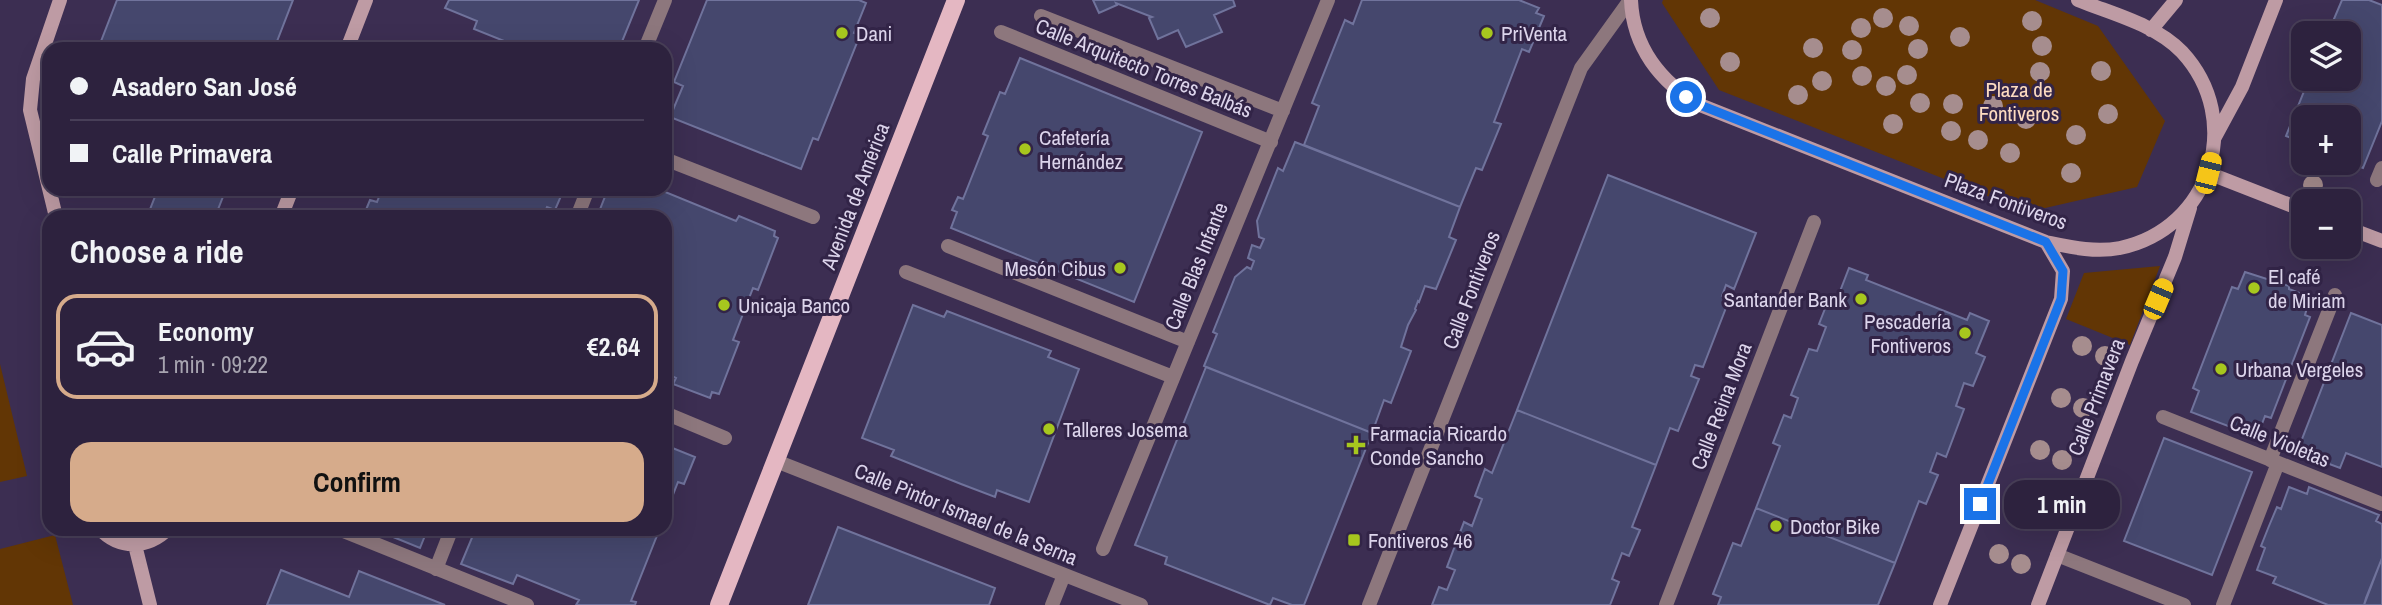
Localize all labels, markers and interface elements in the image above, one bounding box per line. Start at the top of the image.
street label: Calle Arquitecto Torres Balbás [1031,11,1257,125]
place label: Dani [856,19,892,48]
place label: PriVenta [1501,19,1567,48]
map controls [2291,21,2361,259]
button: layers [2291,21,2361,91]
marker: Dani [834,25,850,41]
marker: PriVenta [1479,25,1495,41]
text: Asadero San José [112,69,297,104]
park label: Plaza de Fontiveros [1979,75,2059,128]
route start [1670,81,1702,113]
button: + [2291,105,2361,175]
street label: Avenida de América [813,118,896,274]
place label: Cafetería Hernández [1039,123,1124,176]
text: Calle Primavera [112,136,272,171]
marker: Cafetería Hernández [1017,141,1033,157]
car [2193,150,2224,196]
street label: Plaza Fontiveros [1941,165,2071,237]
button: − [2291,189,2361,259]
street label: Calle Blas Infante [1157,198,1235,334]
street label: Calle Fontiveros [1435,227,1507,353]
text: Choose a ride [70,230,244,273]
place label: Mesón Cibus [1005,254,1106,283]
marker: Mesón Cibus [1112,260,1128,276]
place label: El café de Miriam [2268,262,2346,315]
car [2141,276,2176,322]
marker: El café de Miriam [2246,280,2262,296]
place label: Santander Bank [1723,285,1847,314]
place label: Unicaja Banco [738,291,850,320]
marker: Santander Bank [1853,291,1869,307]
marker: Unicaja Banco [716,297,732,313]
place label: Pescadería Fontiveros [1864,307,1951,360]
text: Economy [158,314,254,349]
icon: car [74,315,137,378]
marker: Pescadería Fontiveros [1957,325,1973,341]
text: €2.64 [587,329,640,364]
street label: Calle Primavera [2060,334,2132,460]
street label: Calle Reina Mora [1683,338,1759,474]
text: 1 min · 09:22 [158,349,268,380]
place label: Urbana Vergeles [2235,355,2363,384]
marker: Urbana Vergeles [2213,361,2229,377]
street label: Calle Violetas [2225,408,2335,474]
place label: Talleres Josema [1063,415,1188,444]
place label: Farmacia Ricardo Conde Sancho [1370,419,1507,472]
marker: Talleres Josema [1041,421,1057,437]
marker: Farmacia Ricardo Conde Sancho [1348,437,1364,453]
button: Confirm [70,442,644,522]
street label: Calle Pintor Ismael de la Serna [850,456,1082,572]
callout: 1 min [2004,480,2120,528]
route end [1964,488,1996,520]
text: 1 min [2037,489,2087,520]
place label: Doctor Bike [1790,512,1880,541]
marker: Doctor Bike [1768,518,1784,534]
place label: Fontiveros 46 [1368,526,1472,555]
marker: Fontiveros 46 [1346,532,1362,548]

